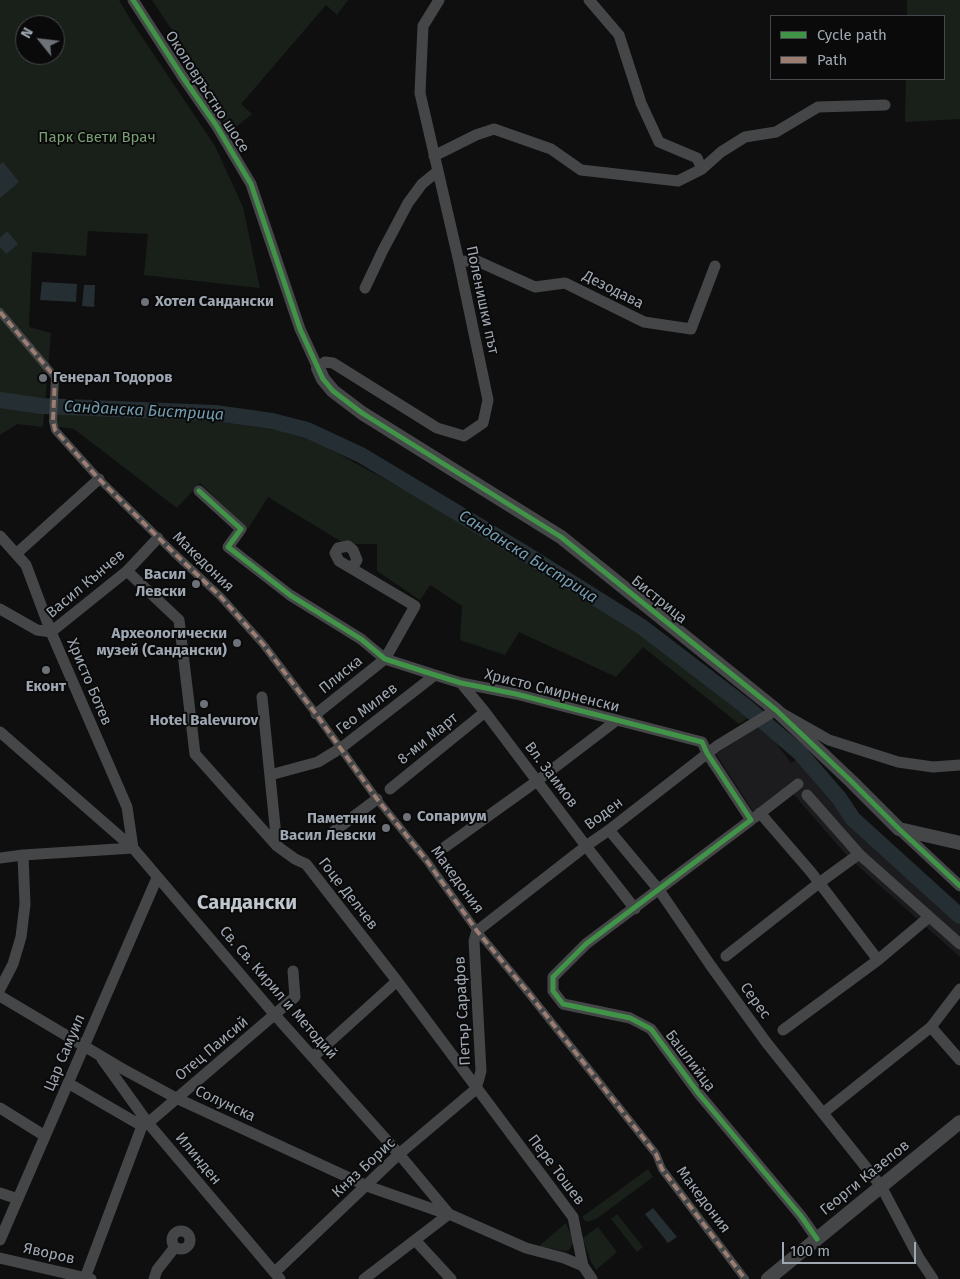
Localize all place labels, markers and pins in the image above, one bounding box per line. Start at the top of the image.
place label: Хотел Сандански [155,293,274,311]
marker: Хотел Сандански [139,296,151,308]
place label: Генерал Тодоров [53,369,173,387]
marker: Генерал Тодоров [37,372,49,384]
place label: Васил Левски [135,566,186,601]
marker: Васил Левски [190,578,202,590]
place label: Археологически музей (Сандански) [97,625,227,660]
marker: Археологически музей (Сандански) [231,637,243,649]
marker: Еконт [40,664,52,676]
place label: Еконт [26,678,66,696]
marker: Hotel Balevurov [198,698,210,710]
place label: Hotel Balevurov [150,712,258,730]
place label: Сопариум [417,808,487,826]
place label: Паметник Васил Левски [280,810,376,845]
marker: Сопариум [401,811,413,823]
marker: Паметник Васил Левски [380,822,392,834]

